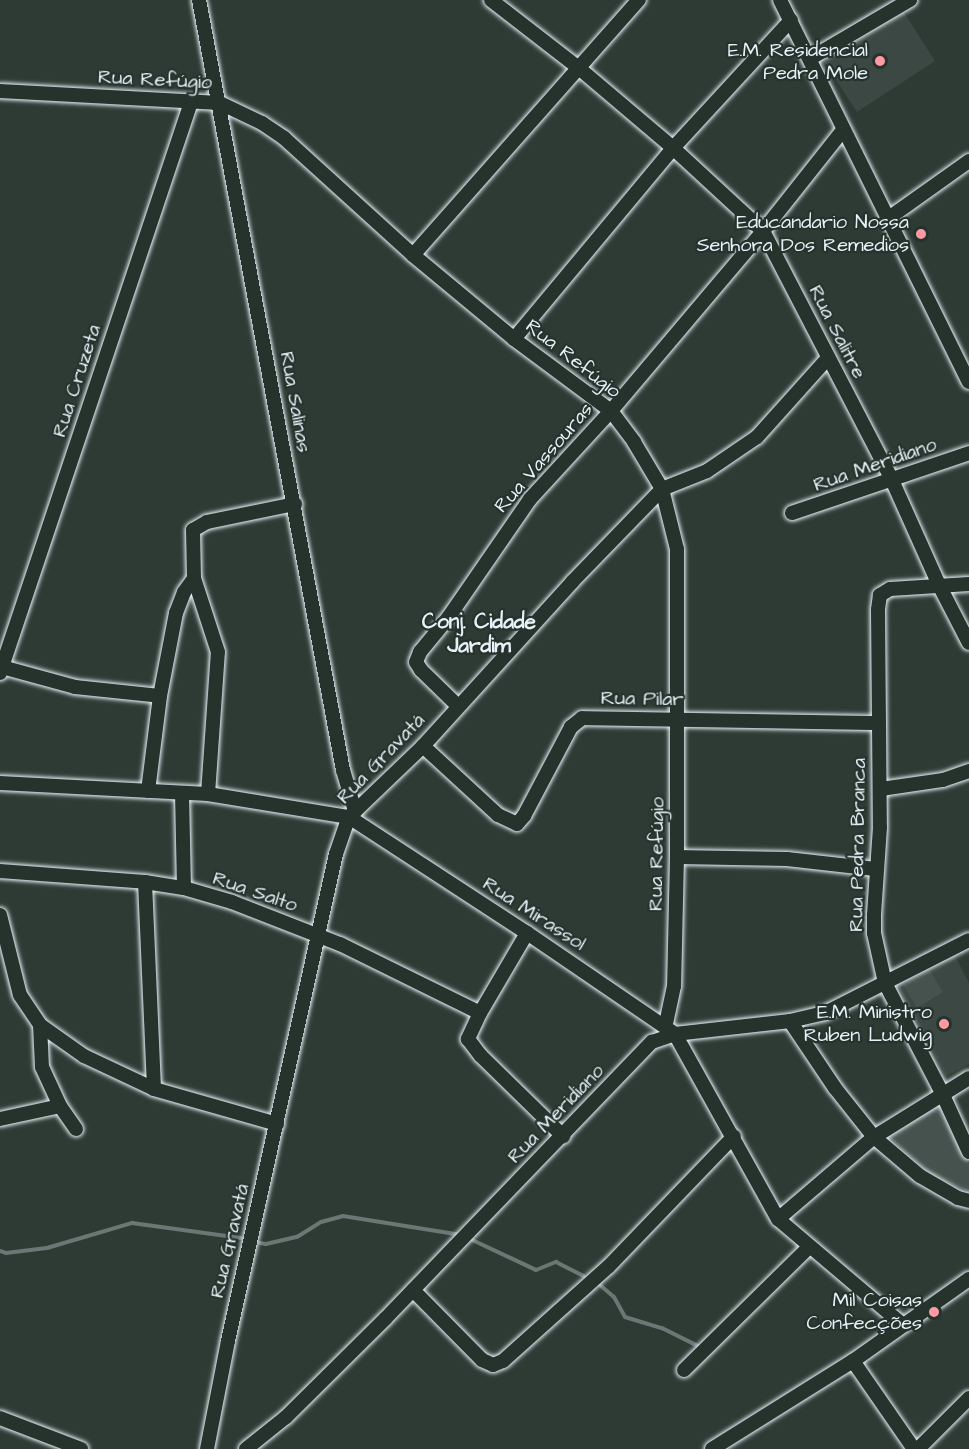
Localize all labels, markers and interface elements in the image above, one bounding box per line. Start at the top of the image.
place label: E.M. Residencial Pedra Mole [728,38,868,85]
marker: E.M. Residencial Pedra Mole [873,54,887,68]
street label: Rua Refúgio [97,65,213,95]
place label: Educandario Nossa Senhora Dos Remedios [697,210,909,257]
marker: Educandario Nossa Senhora Dos Remedios [914,227,928,241]
street label: Rua Salitre [803,281,871,383]
street label: Rua Refúgio [521,314,625,404]
street label: Rua Cruzeta [48,322,106,440]
street label: Rua Salinas [274,350,316,454]
street label: Rua Vassouras [490,398,598,518]
street label: Rua Meridiano [810,433,940,497]
district label: Conj. Cidade Jardim [422,609,536,659]
street label: Rua Pilar [600,686,684,712]
street label: Rua Gravatá [332,709,430,809]
street label: Rua Pedra Branca [844,758,872,932]
street label: Rua Refúgio [644,797,670,911]
street label: Rua Salto [209,866,301,918]
street label: Rua Mirassol [478,872,590,956]
place label: E.M. Ministro Ruben Ludwig [804,1000,932,1047]
marker: E.M. Ministro Ruben Ludwig [937,1017,951,1031]
street label: Rua Meridiano [503,1059,609,1169]
street label: Rua Gravatá [205,1182,255,1300]
place label: Mil Coisas Confecções [806,1288,922,1335]
marker: Mil Coisas Confecções [927,1305,941,1319]

